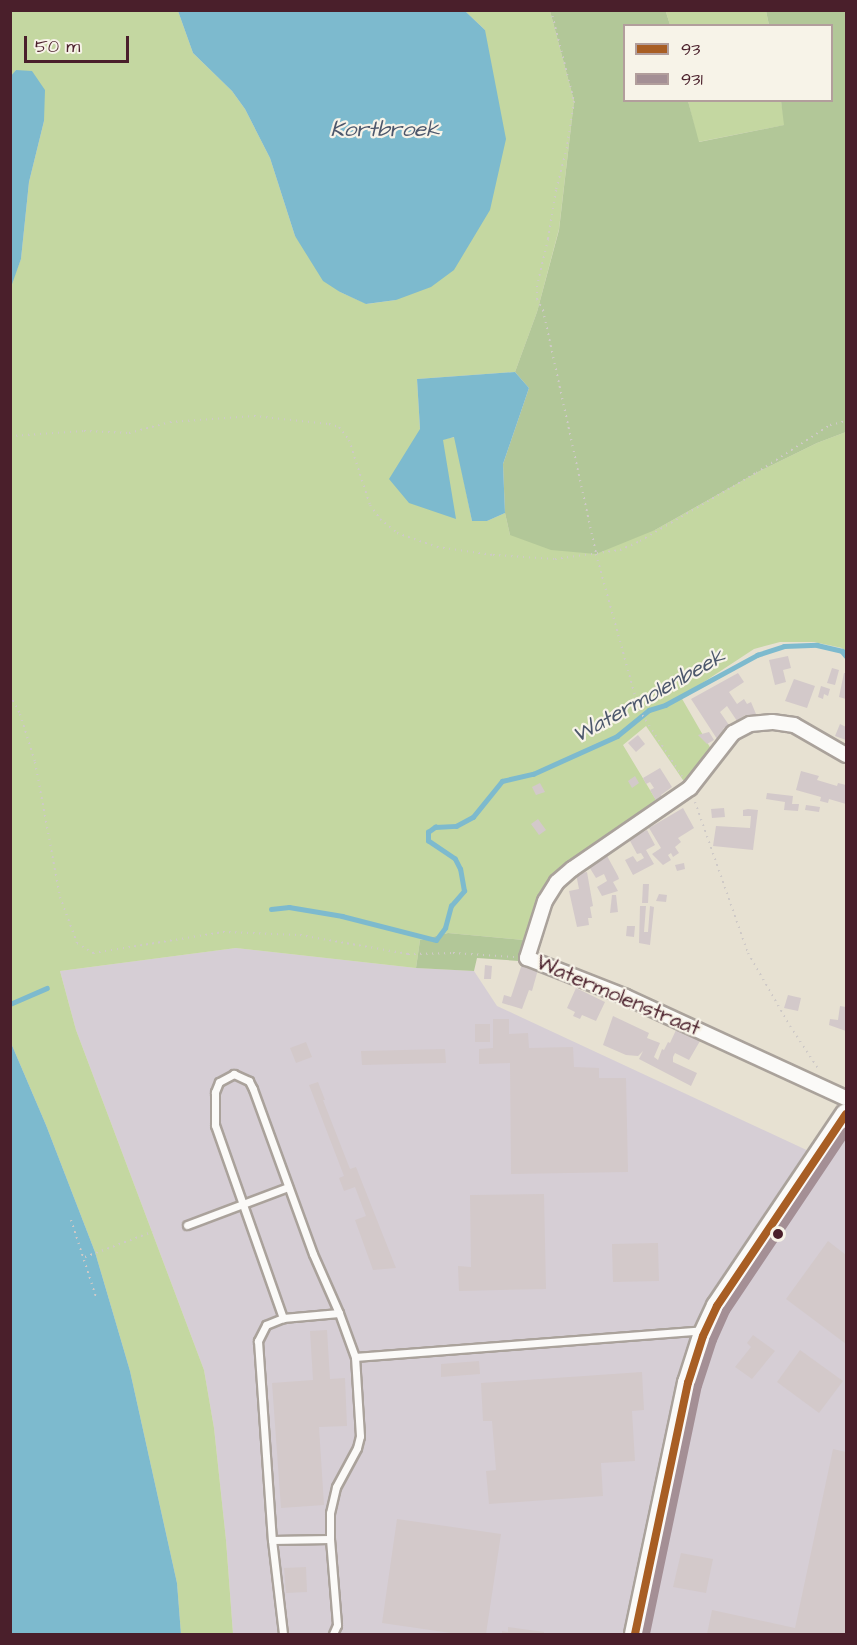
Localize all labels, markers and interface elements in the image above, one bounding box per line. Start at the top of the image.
scale bar [27,24,132,62]
legend [623,24,833,102]
text: 50 m [35,34,80,59]
text: 93 [681,37,700,62]
text: 931 [681,67,703,92]
water label: Kortbroek [330,117,440,143]
water label: Watermolenbeek [568,643,730,749]
street label: Watermolenstraat [532,950,704,1042]
unlabelled marker [772,1228,784,1240]

